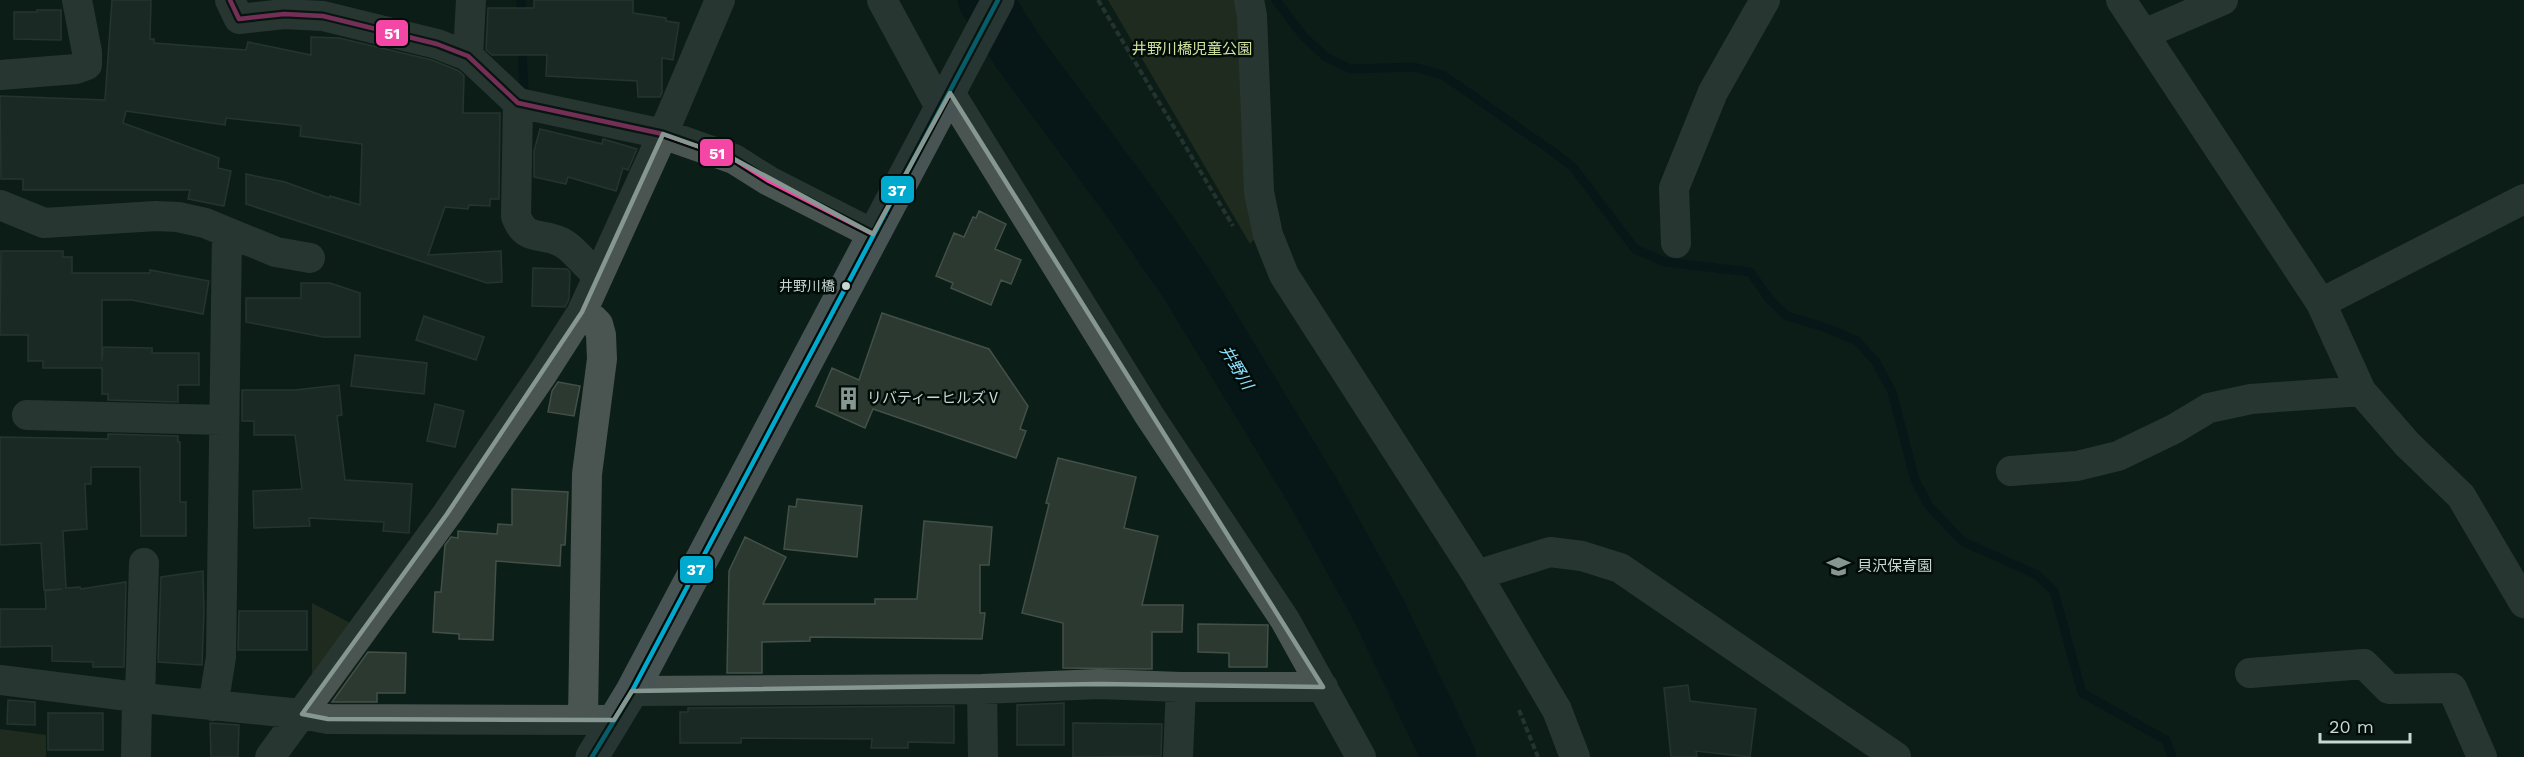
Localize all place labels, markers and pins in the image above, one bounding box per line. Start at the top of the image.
place label: 井野川橋 [779,278,835,294]
marker: 井野川橋 [840,280,852,292]
building icon: リバティーヒルズⅤ [836,385,862,411]
place label: リバティーヒルズⅤ [867,389,1001,407]
school or university icon: 貝沢保育園 [1826,553,1852,579]
place label: 貝沢保育園 [1857,557,1932,575]

